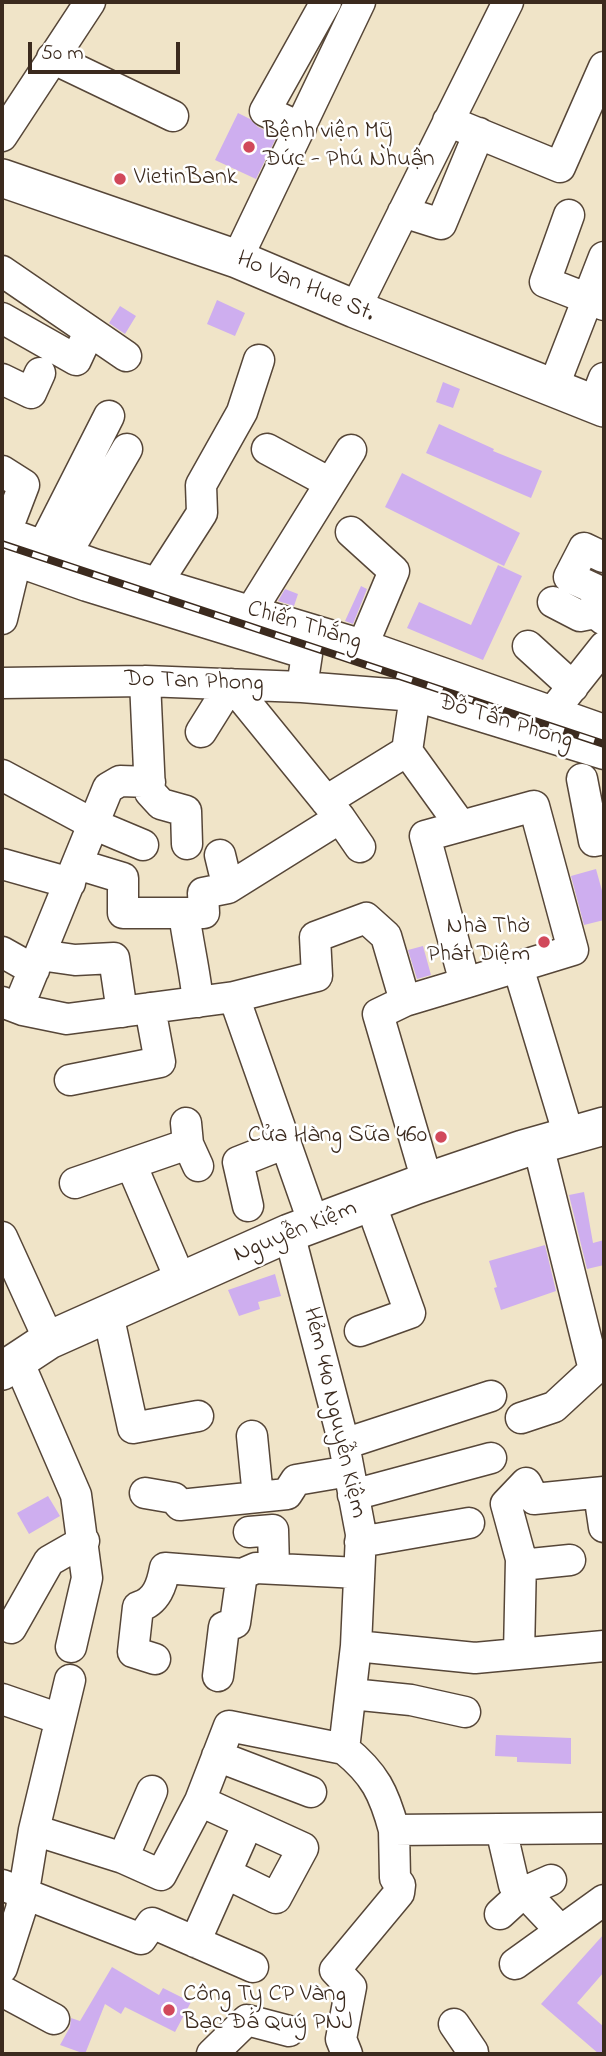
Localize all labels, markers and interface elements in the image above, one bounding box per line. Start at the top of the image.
scale bar [32,28,184,72]
text: 50 m [41,39,84,69]
place label: Bệnh viện Mỹ Đức - Phú Nhuận [263,119,435,175]
marker: Bệnh viện Mỹ Đức - Phú Nhuận [241,139,257,155]
place label: VietinBank [134,165,237,193]
marker: VietinBank [112,171,128,187]
street label: Ho Van Hue St. [232,246,378,330]
street label: Chiến Thắng [243,596,365,658]
street label: Do Tan Phong [124,666,264,700]
street label: Đỗ Tấn Phong [434,689,576,757]
place label: Nhà Thờ Phát Diệm [427,914,530,970]
marker: Nhà Thờ Phát Diệm [536,934,552,950]
place label: Cửa Hàng Sữa 460 [248,1123,427,1151]
marker: Cửa Hàng Sữa 460 [433,1129,449,1145]
street label: Nguyễn Kiệm [230,1195,362,1271]
street label: Hẻm 440 Nguyễn Kiệm [295,1305,371,1521]
place label: Công Ty CP Vàng Bạc Đá Quý PNJ [183,1982,353,2038]
marker: Công Ty CP Vàng Bạc Đá Quý PNJ [161,2002,177,2018]

